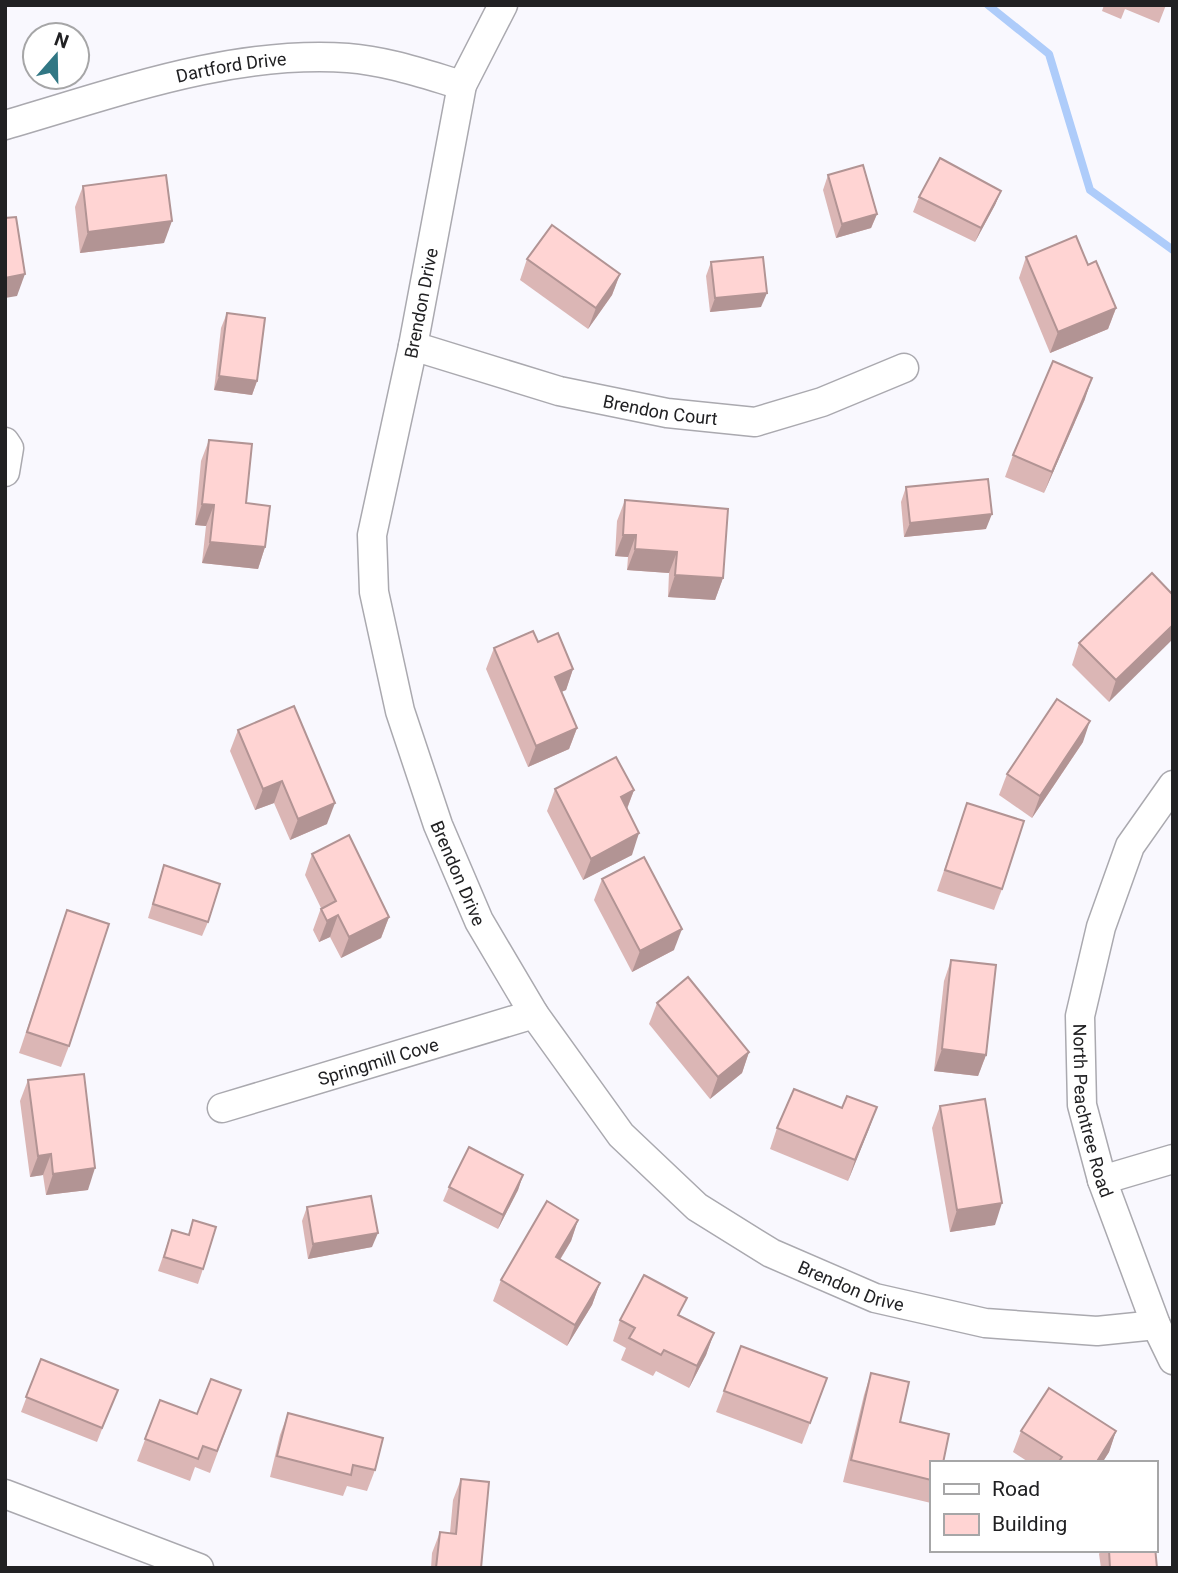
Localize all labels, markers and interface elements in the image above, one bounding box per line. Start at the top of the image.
north arrow [21,21,91,91]
text: N [51,27,72,54]
street label: Dartford Drive [174,48,287,86]
street label: Brendon Drive [400,246,442,360]
street label: Brendon Court [601,390,719,429]
street label: Brendon Drive [427,817,490,929]
street label: North Peachtree Road [1070,1023,1118,1200]
street label: Springmill Cove [315,1033,441,1089]
street label: Brendon Drive [795,1256,906,1315]
legend [930,1461,1157,1552]
text: Road [992,1477,1040,1501]
text: Building [992,1512,1067,1536]

